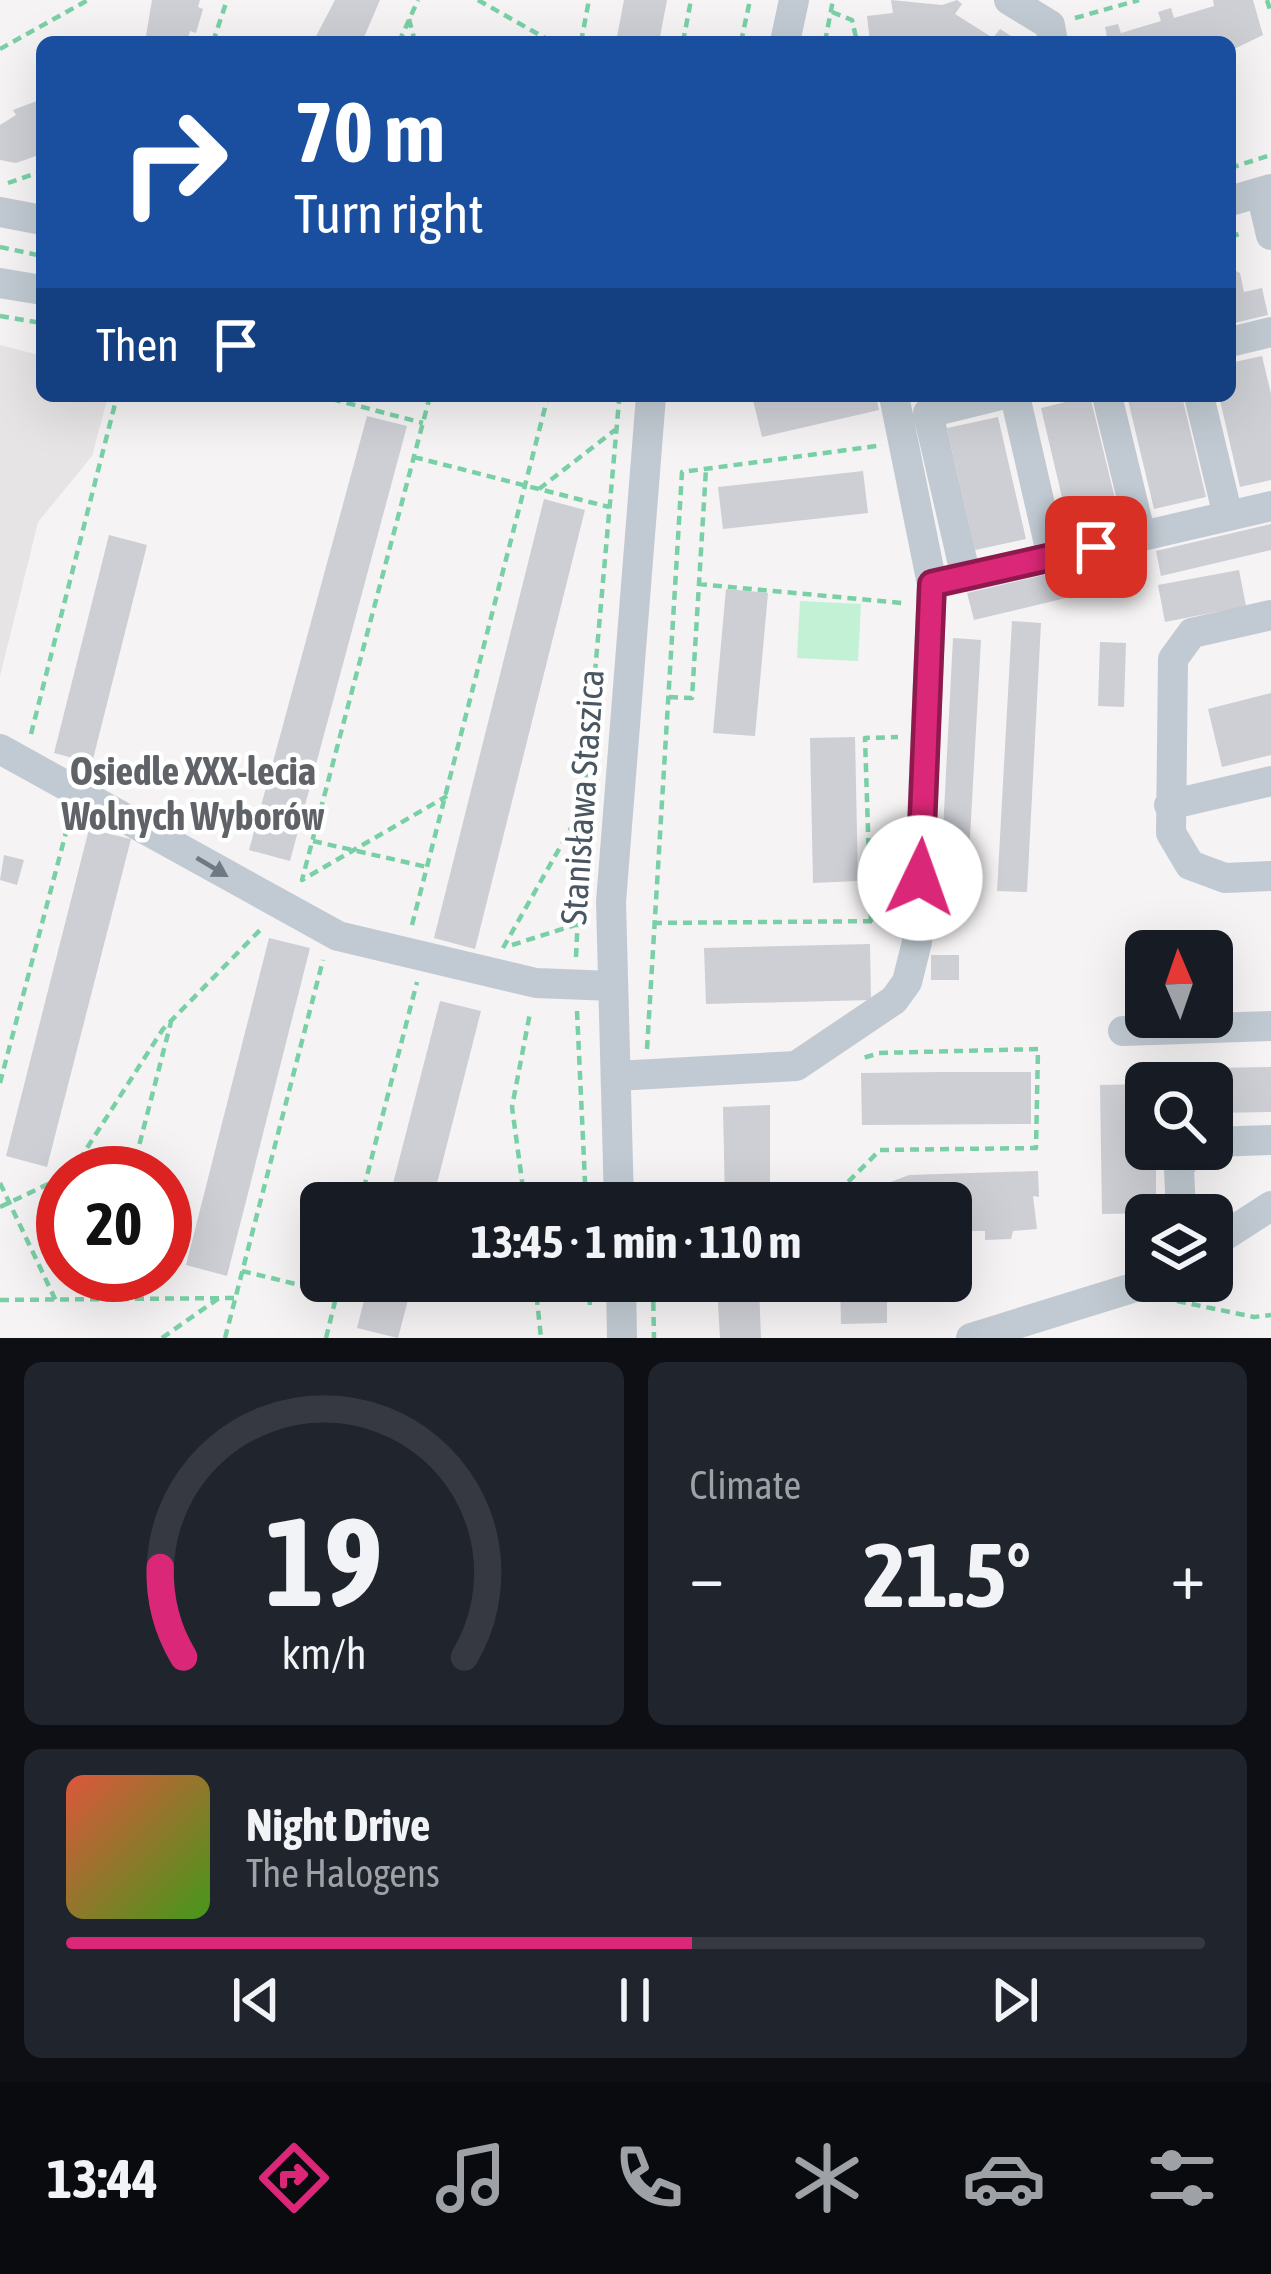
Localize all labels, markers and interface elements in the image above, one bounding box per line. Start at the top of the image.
icon: right [96,84,252,240]
text: 70 m [294,84,445,180]
text: Turn right [294,183,484,244]
icon: arrive [203,312,269,378]
text: Then [96,319,179,371]
pin [1045,496,1147,598]
icon: arrive [1063,514,1129,580]
street label: Stanisława Staszica [552,668,612,926]
district label: Osiedle XXX-lecia Wolnych Wyborów [61,749,324,838]
position arrow [857,815,983,941]
one-way arrow [195,856,229,877]
north arrow [1125,930,1233,1038]
map controls [1125,930,1233,1302]
button: search [1125,1062,1233,1170]
speed limit sign: 20 [36,1146,192,1302]
button: layers [1125,1194,1233,1302]
text: 13:45 · 1 min · 110 m [471,1216,801,1268]
text: Climate [690,1463,801,1507]
text: 19 [265,1489,382,1632]
text: 21.5° [863,1523,1031,1626]
text: − [690,1537,724,1613]
text: + [1171,1537,1205,1613]
text: km/h [281,1628,366,1677]
text: Night Drive [246,1799,431,1851]
text: The Halogens [246,1851,440,1895]
icon: previous [223,1967,289,2033]
icon: pause [602,1967,668,2033]
icon: next [982,1967,1048,2033]
icon: directions [252,2136,336,2220]
icon: music [429,2136,513,2220]
icon: phone [607,2136,691,2220]
icon: climate [785,2136,869,2220]
icon: car [962,2136,1046,2220]
icon: filters [1140,2136,1224,2220]
text: 13:44 [47,2148,158,2209]

